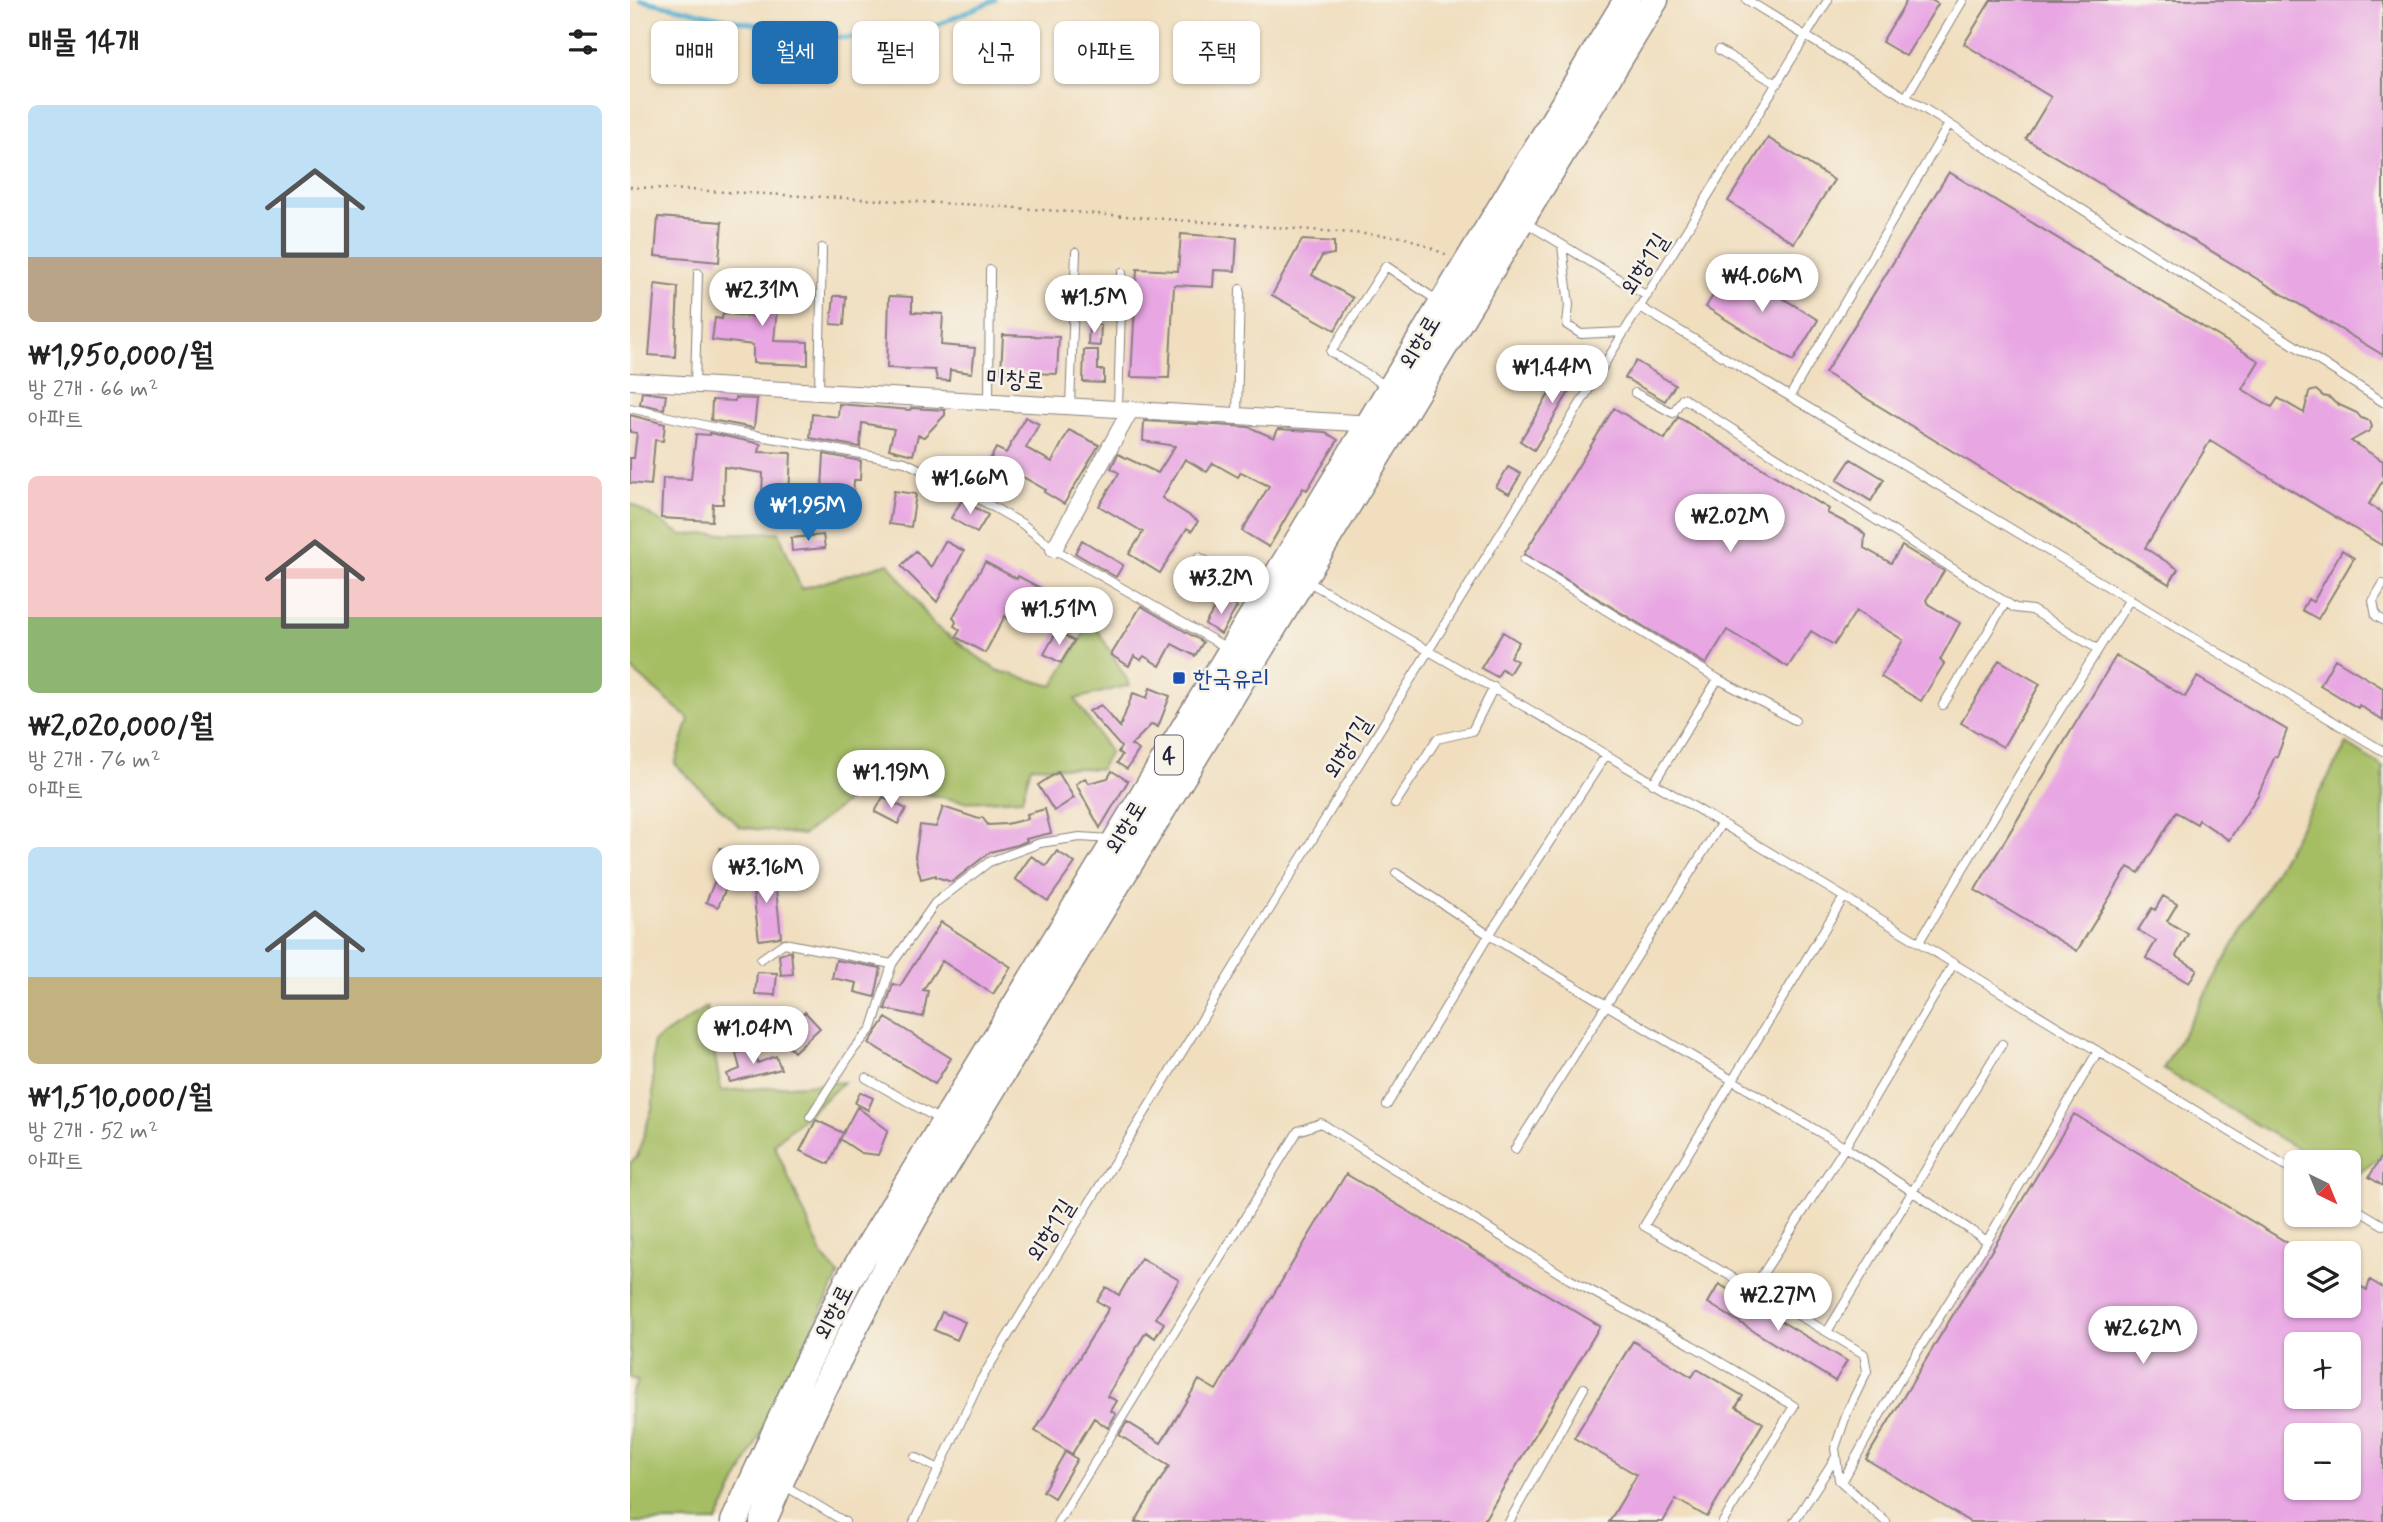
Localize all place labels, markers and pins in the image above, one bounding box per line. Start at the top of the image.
pin: ₩4.06M [1705,254,1819,314]
pin: ₩2.31M [705,268,819,328]
pin: ₩1.5M [1045,276,1143,335]
pin: ₩1.44M [1495,346,1609,405]
pin: ₩1.66M [913,456,1027,516]
pin: ₩1.95M [751,484,865,543]
pin: ₩2.02M [1673,494,1787,554]
pin: ₩3.2M [1172,556,1270,616]
pin: ₩1.51M [1002,588,1116,647]
place label: 한국유리 [1193,664,1270,695]
marker: 한국유리 [1171,670,1187,686]
pin: ₩1.19M [834,750,948,810]
pin: ₩3.16M [709,846,823,905]
pin: ₩1.04M [696,1006,810,1066]
pin: ₩2.27M [1721,1274,1835,1333]
pin: ₩2.62M [2086,1306,2200,1366]

